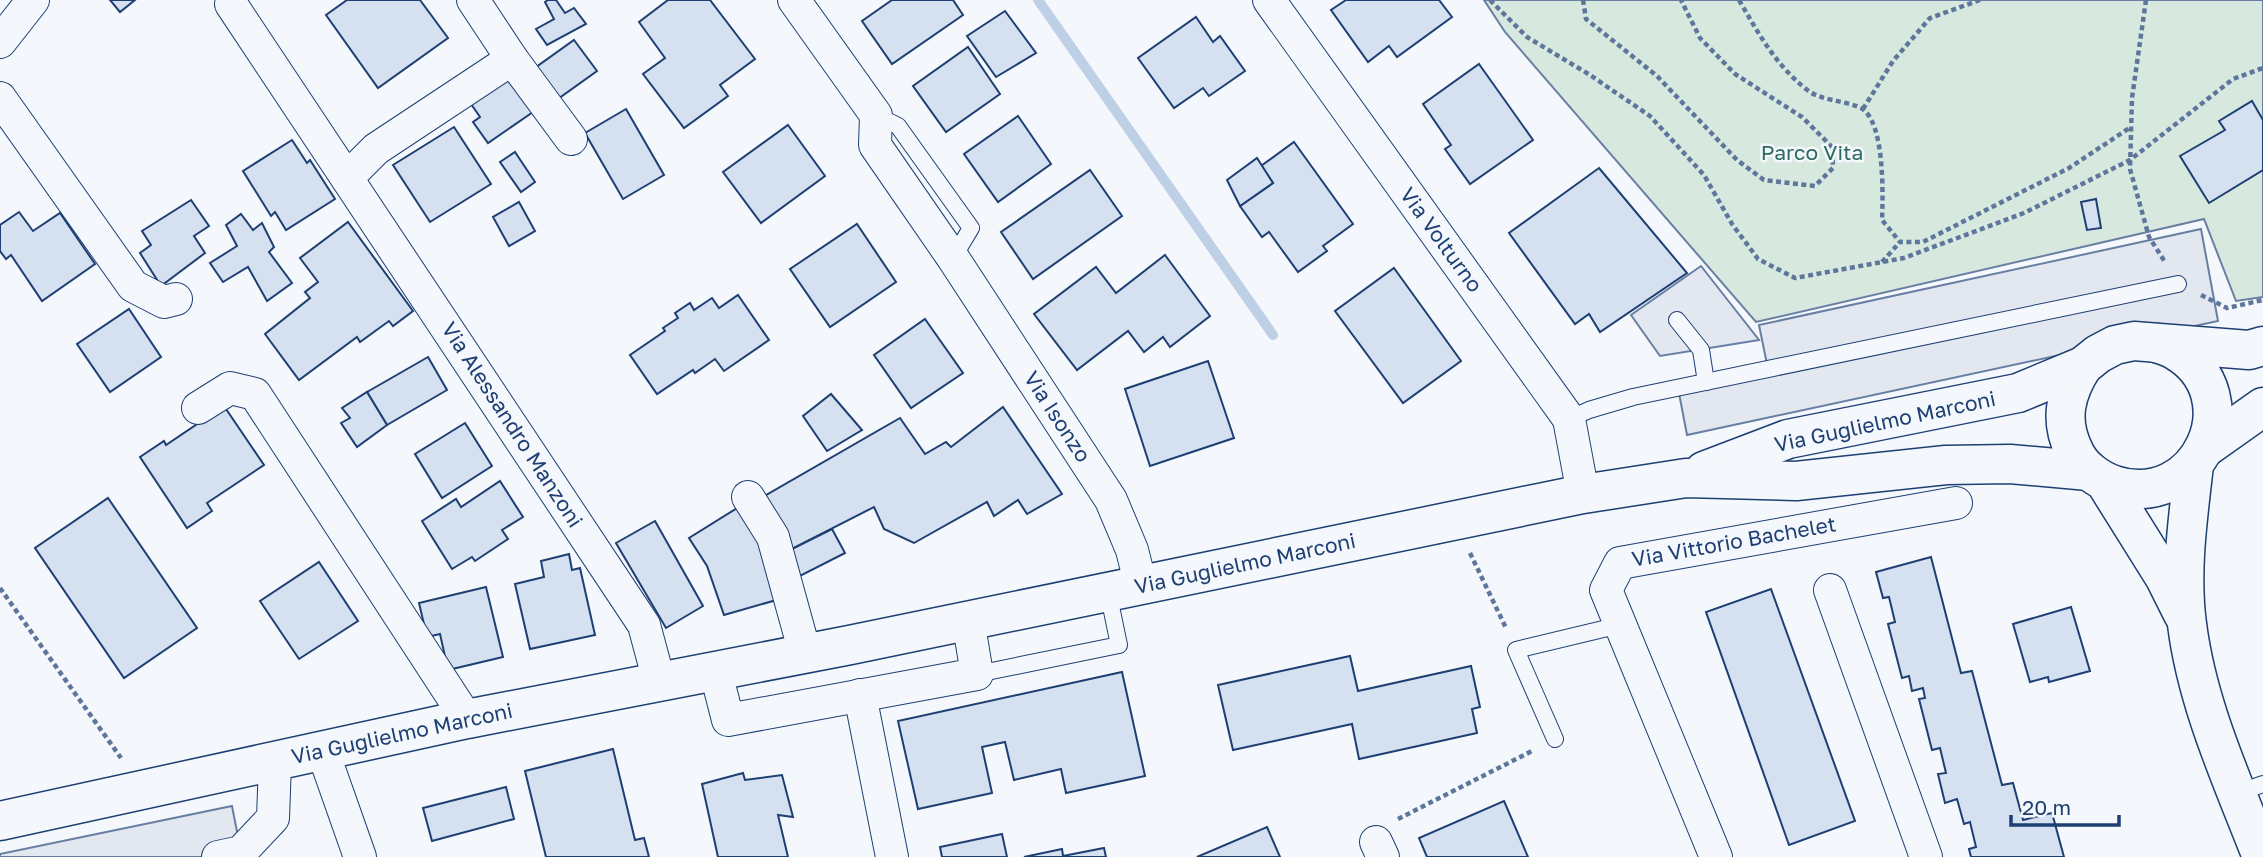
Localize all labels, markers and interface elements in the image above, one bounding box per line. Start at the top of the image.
park label: Parco Vita [1761,139,1863,165]
street label: Via Volturno [1395,182,1489,297]
street label: Via Alessandro Manzoni [437,317,589,532]
street label: Via Isonzo [1019,366,1097,467]
street label: Via Guglielmo Marconi [1772,385,1998,457]
street label: Via Vittorio Bachelet [1630,510,1838,572]
street label: Via Guglielmo Marconi [1132,527,1358,599]
street label: Via Guglielmo Marconi [289,697,515,769]
scale bar [2011,784,2120,828]
text: 20 m [2022,794,2071,820]

